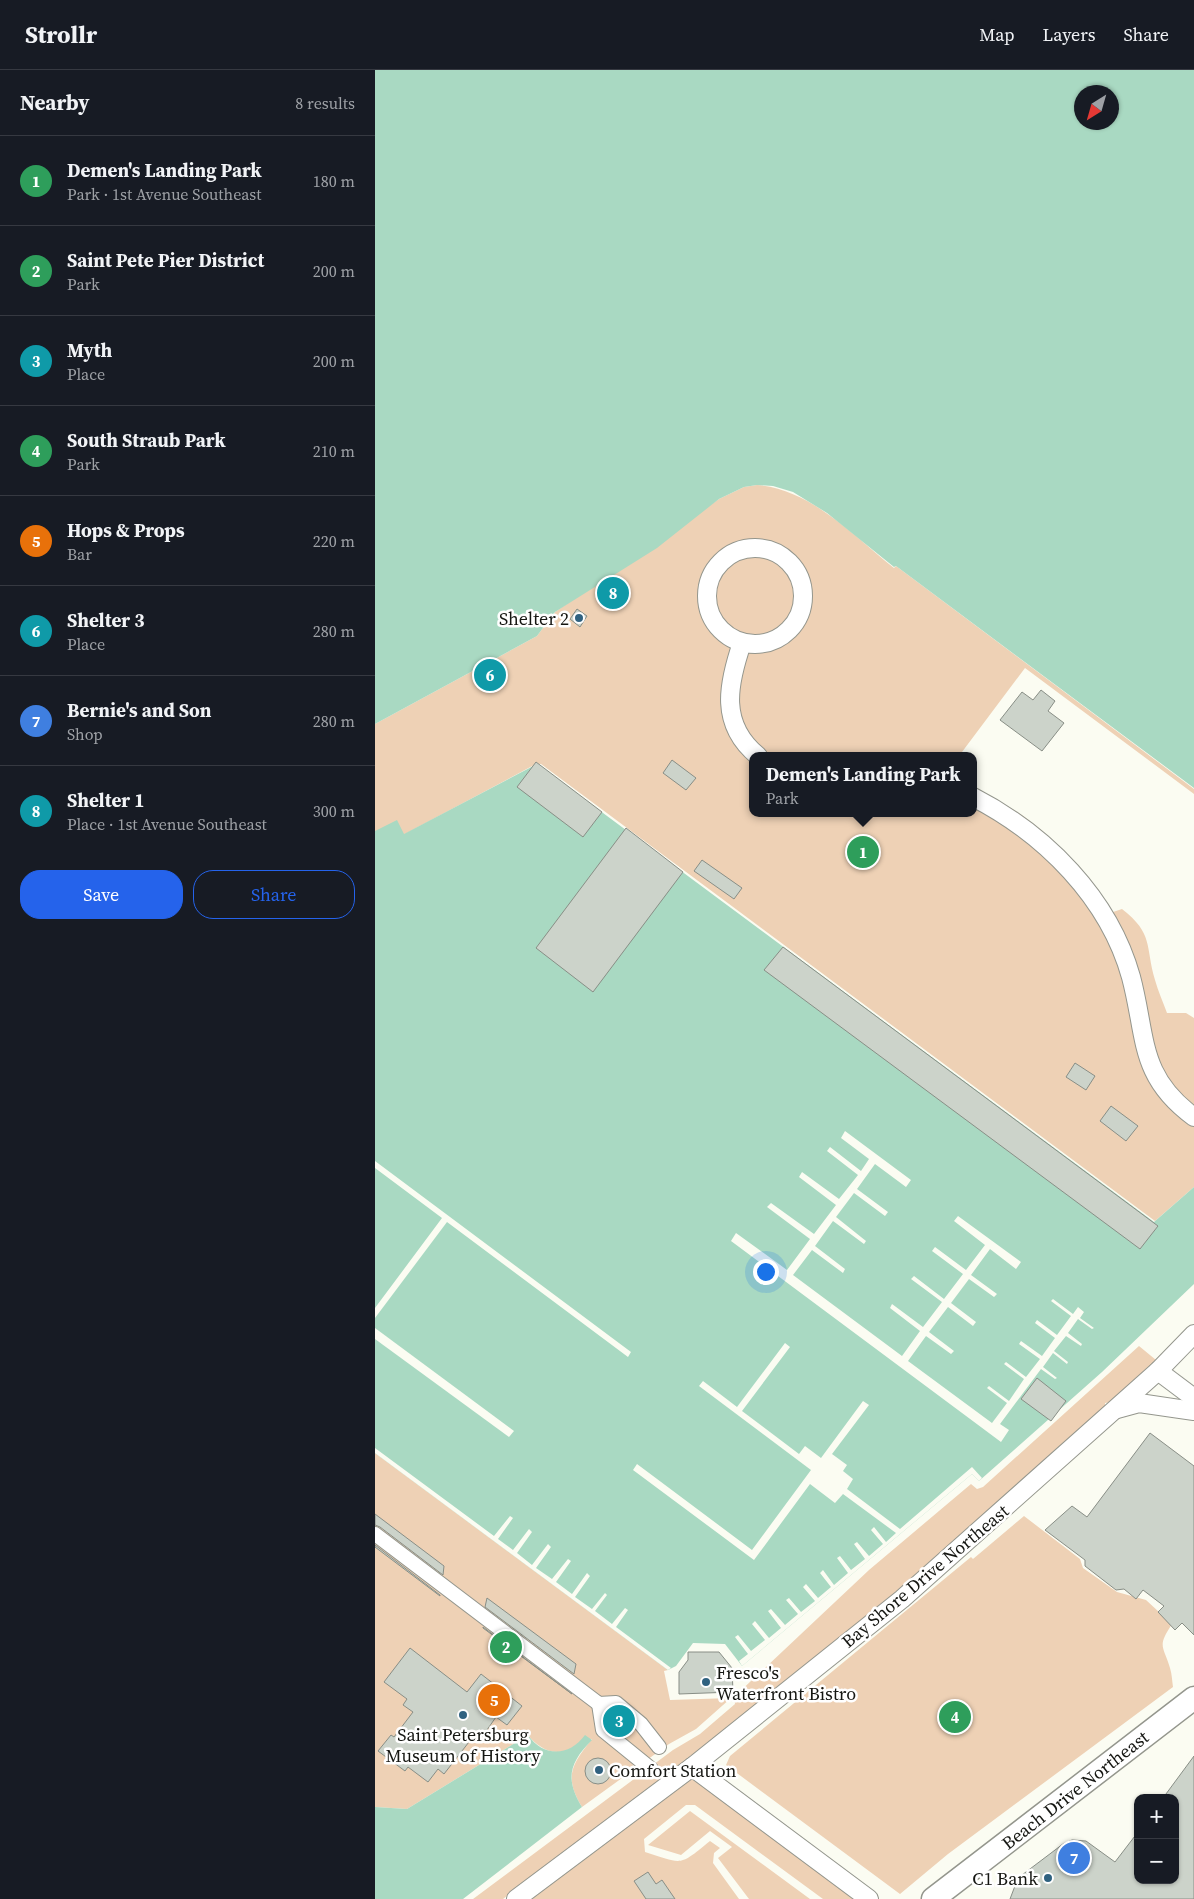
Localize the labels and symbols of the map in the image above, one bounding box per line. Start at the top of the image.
north arrow [1074,85,1119,130]
pin: 8 [597,574,629,612]
place label: Shelter 2 [499,606,569,631]
marker: Shelter 2 [573,612,585,624]
pin: 6 [474,656,506,694]
pin: 1 [847,833,879,871]
your location [753,1259,779,1285]
street label: Bay Shore Drive Northeast [836,1498,1014,1653]
pin: 2 [490,1628,522,1666]
place label: Fresco's Waterfront Bistro [716,1660,856,1706]
marker: Fresco's Waterfront Bistro [700,1676,712,1688]
pin: 5 [478,1681,510,1719]
pin: 4 [939,1698,971,1736]
pin: 3 [603,1702,635,1740]
marker: Saint Petersburg Museum of History [457,1709,469,1721]
place label: Saint Petersburg Museum of History [386,1722,541,1768]
street label: Beach Drive Northeast [996,1725,1154,1855]
place label: Comfort Station [609,1758,737,1783]
marker: Comfort Station [593,1764,605,1776]
pin: 7 [1058,1839,1090,1877]
place label: C1 Bank [972,1866,1038,1891]
marker: C1 Bank [1042,1872,1054,1884]

